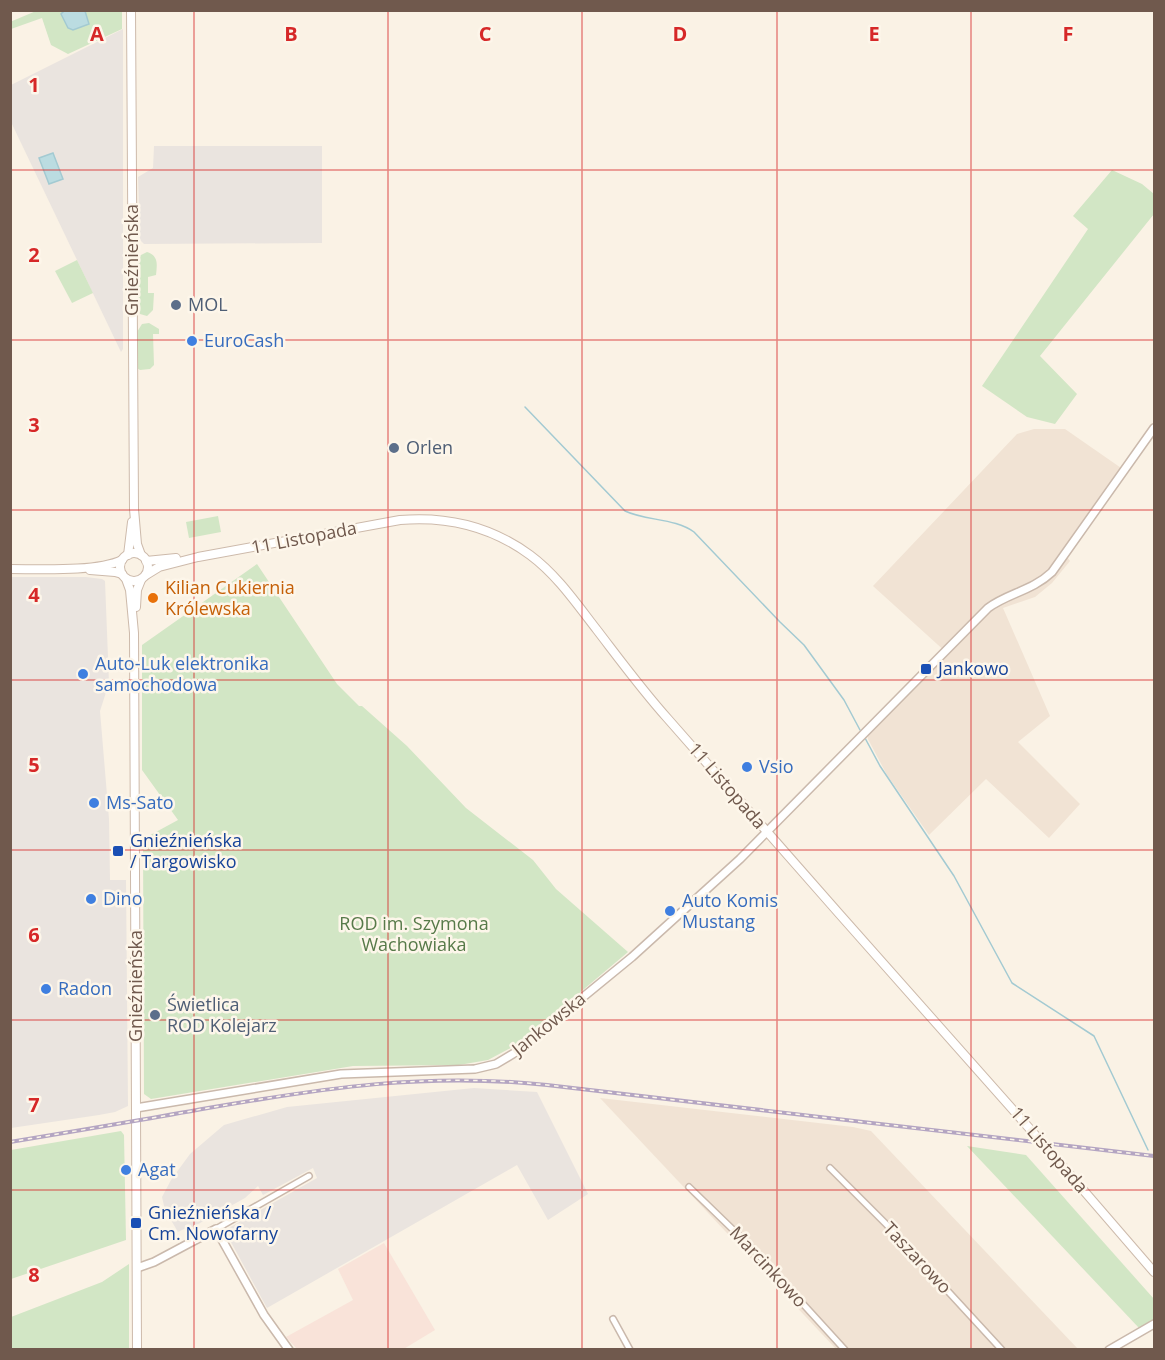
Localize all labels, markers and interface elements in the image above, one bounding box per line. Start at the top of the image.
text: A [90,20,104,47]
text: B [284,20,298,47]
text: C [479,20,492,47]
text: D [673,20,687,47]
text: E [868,20,880,47]
text: F [1063,20,1073,47]
text: 1 [28,71,40,98]
street label: Gnieźnieńska [119,204,143,316]
text: 2 [28,241,40,268]
place label: MOL [188,292,228,316]
marker: MOL [169,298,183,312]
place label: EuroCash [204,328,284,352]
marker: EuroCash [185,334,199,348]
text: 3 [28,411,40,438]
place label: Orlen [406,435,453,459]
marker: Orlen [387,441,401,455]
street label: 11 Listopada [249,515,359,559]
place label: Kilian Cukiernia Królewska [165,575,295,620]
text: 4 [28,581,40,608]
marker: Kilian Cukiernia Królewska [146,591,160,605]
place label: Auto-Luk elektronika samochodowa [95,651,269,696]
place label: Jankowo [936,656,1009,680]
marker: Jankowo [919,662,933,676]
marker: Auto-Luk elektronika samochodowa [76,667,90,681]
street label: 11 Listopada [684,737,772,834]
text: 5 [28,751,40,778]
place label: Vsio [759,754,794,778]
marker: Vsio [740,760,754,774]
place label: Ms-Sato [106,790,174,814]
marker: Ms-Sato [87,796,101,810]
place label: Gnieźnieńska / Targowisko [130,828,242,873]
marker: Gnieźnieńska / Targowisko [111,844,125,858]
place label: Dino [103,886,142,910]
place label: Auto Komis Mustang [682,888,778,933]
marker: Dino [84,892,98,906]
marker: Auto Komis Mustang [663,904,677,918]
park label: ROD im. Szymona Wachowiaka [339,911,489,956]
text: 6 [28,921,40,948]
street label: Gnieźnieńska [123,930,147,1042]
place label: Radon [58,976,112,1000]
marker: Radon [39,982,53,996]
street label: Jankowska [505,986,590,1062]
place label: Świetlica ROD Kolejarz [167,992,277,1037]
marker: Świetlica ROD Kolejarz [148,1008,162,1022]
text: 7 [28,1091,40,1118]
street label: 11 Listopada [1006,1101,1094,1198]
place label: Agat [138,1157,176,1181]
marker: Agat [119,1163,133,1177]
place label: Gnieźnieńska / Cm. Nowofarny [148,1200,279,1245]
marker: Gnieźnieńska / Cm. Nowofarny [129,1216,143,1230]
street label: Taszarowo [878,1216,957,1298]
street label: Marcinkowo [725,1221,813,1312]
text: 8 [28,1261,40,1288]

